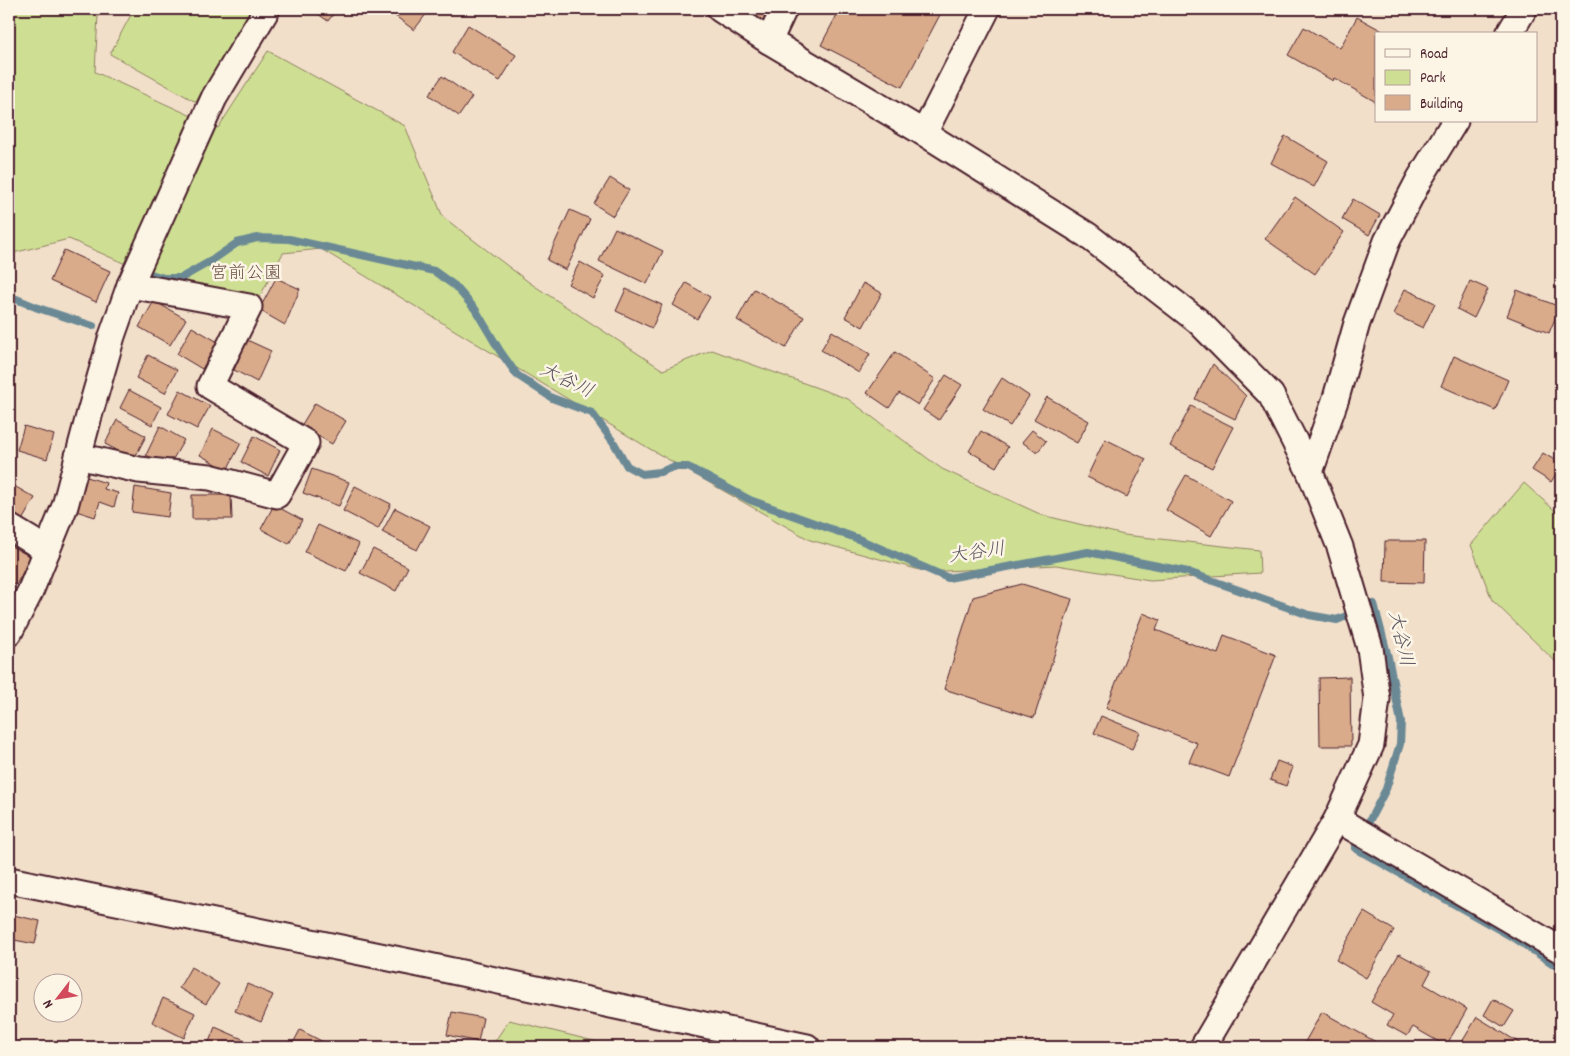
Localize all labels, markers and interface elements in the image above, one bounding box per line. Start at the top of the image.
legend [1375,32,1538,122]
text: Road [1420,44,1448,66]
text: Park [1420,68,1446,90]
text: Building [1420,94,1463,116]
park label: 宮前公園 [210,262,282,287]
water label: 大谷川 [534,357,598,407]
water label: 大谷川 [947,537,1007,571]
water label: 大谷川 [1379,608,1419,670]
north arrow [32,974,82,1024]
text: N [38,995,59,1012]

